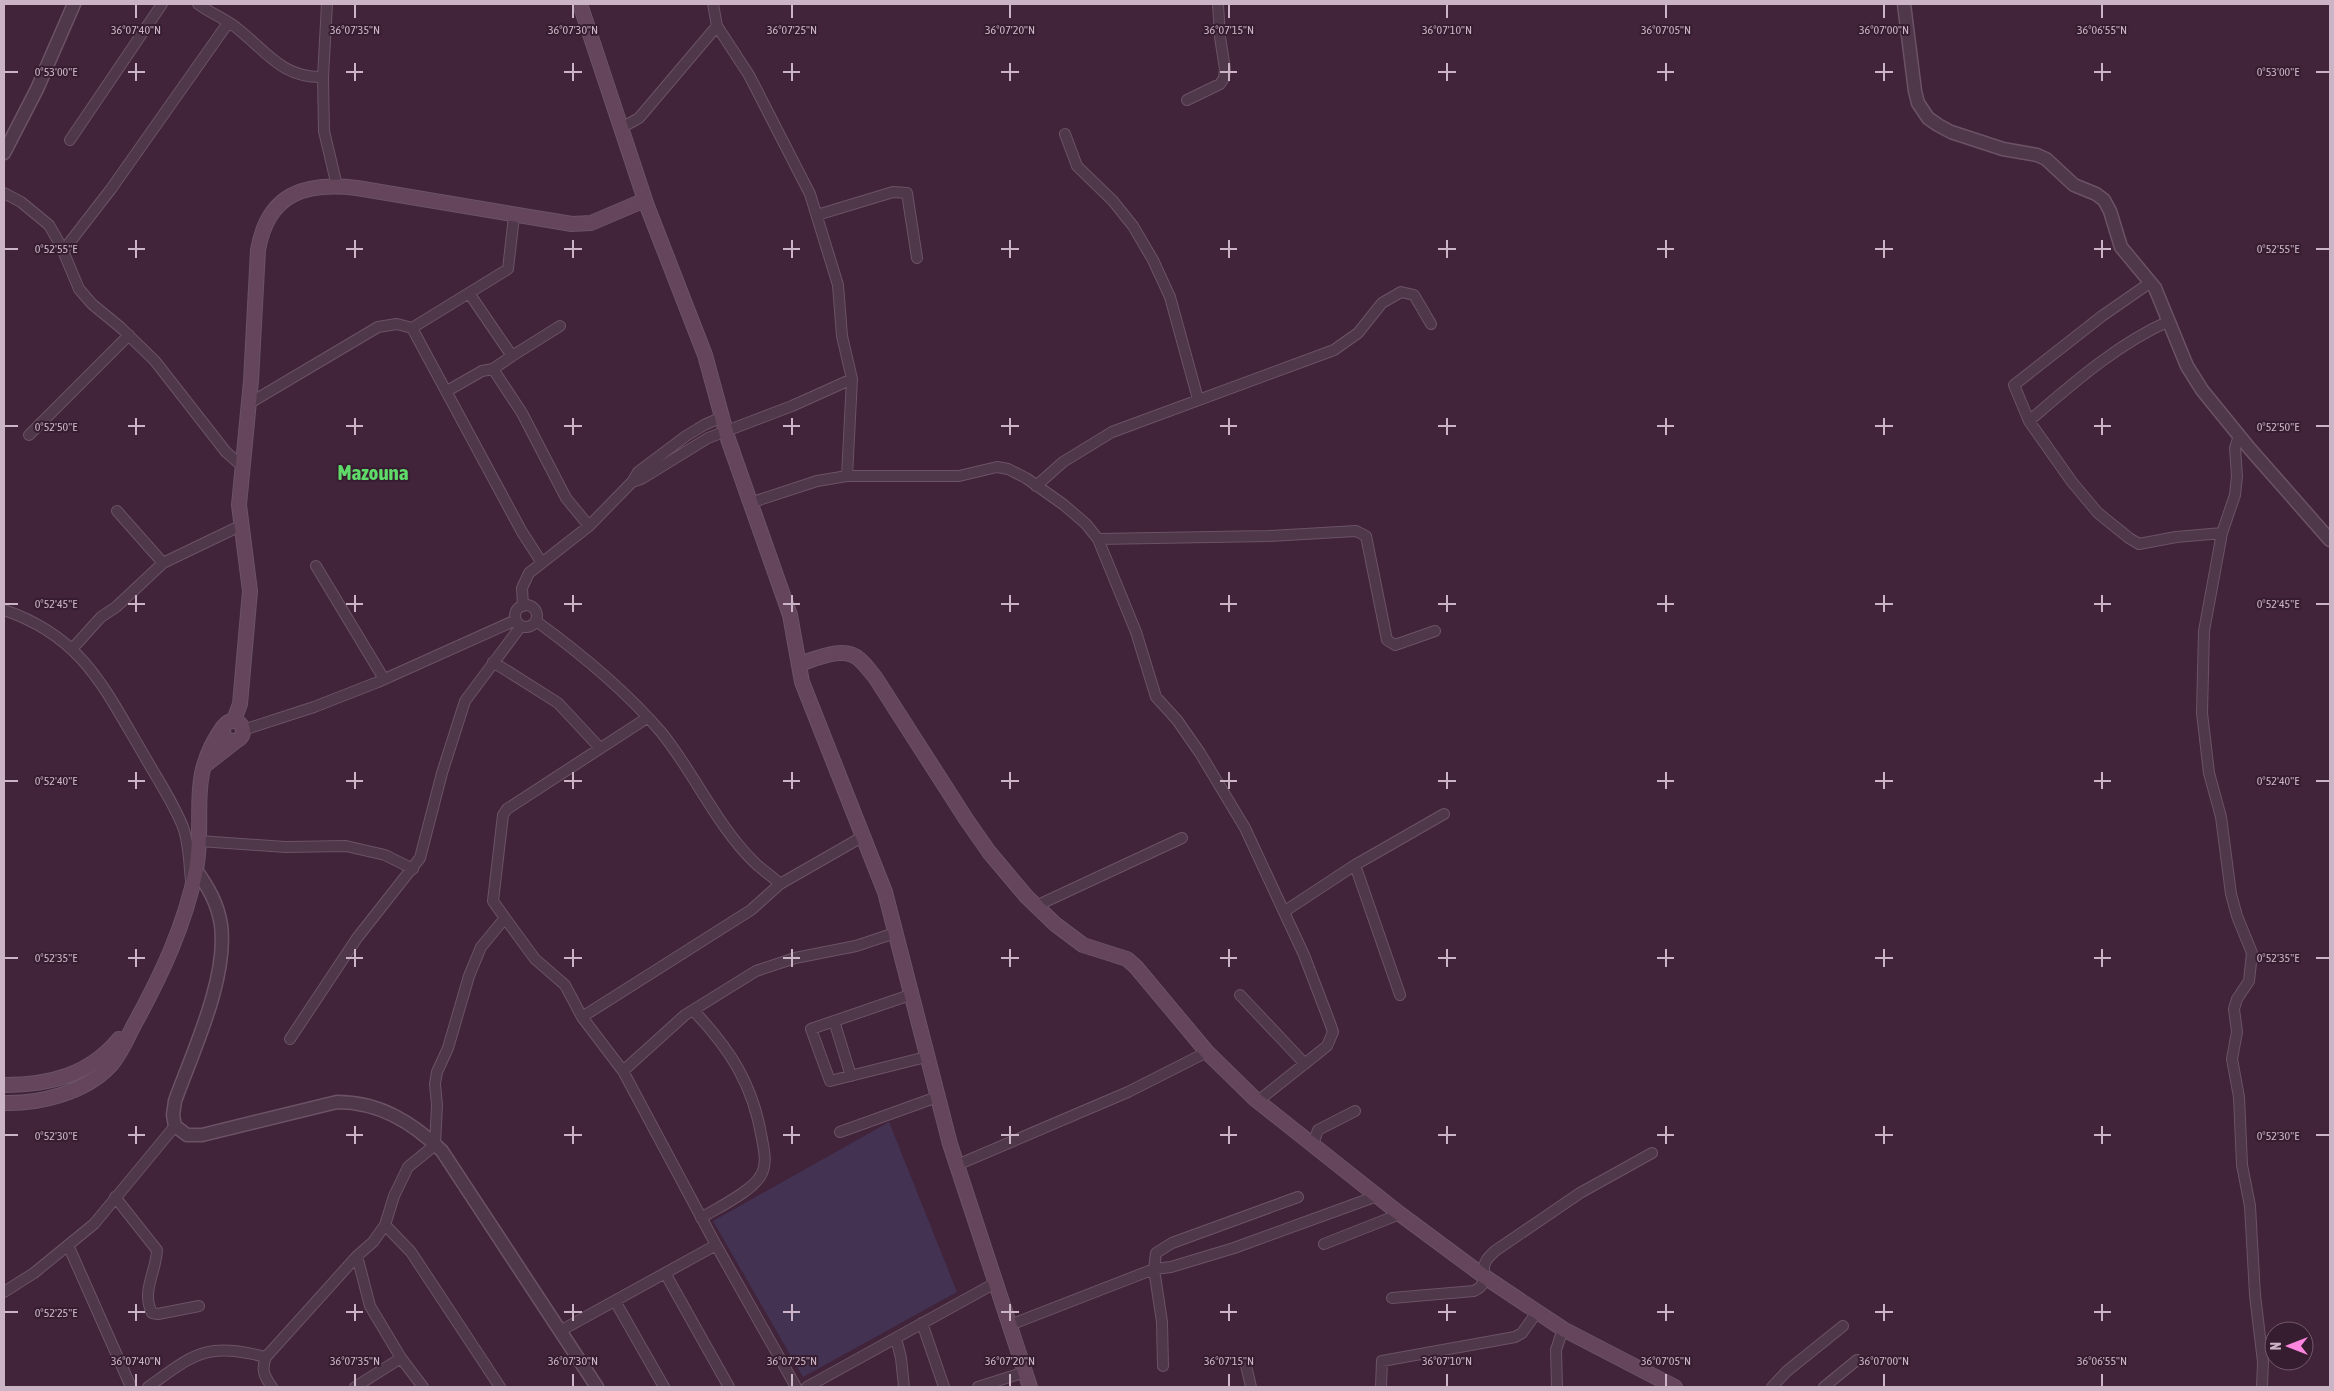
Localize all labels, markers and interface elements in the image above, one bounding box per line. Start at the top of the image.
text: 36°07'40"N [111,23,161,37]
text: 36°07'35"N [330,23,380,37]
text: 36°07'30"N [548,23,598,37]
text: 36°07'25"N [767,23,817,37]
text: 36°07'20"N [985,23,1035,37]
text: 36°07'15"N [1204,23,1254,37]
text: 36°07'10"N [1422,23,1472,37]
text: 36°07'05"N [1641,23,1691,37]
text: 36°07'00"N [1859,23,1909,37]
text: 36°06'55"N [2077,23,2127,37]
text: 0°53'00"E [35,65,77,79]
text: 0°53'00"E [2257,65,2299,79]
text: 0°52'55"E [35,242,77,256]
text: 0°52'55"E [2257,242,2299,256]
text: 0°52'50"E [35,420,77,434]
text: 0°52'50"E [2257,420,2299,434]
district label: Mazouna [337,460,409,484]
text: 0°52'45"E [35,597,77,611]
text: 0°52'45"E [2257,597,2299,611]
text: 0°52'40"E [35,774,77,788]
text: 0°52'40"E [2257,774,2299,788]
text: 0°52'35"E [35,951,77,965]
text: 0°52'35"E [2257,951,2299,965]
text: 0°52'30"E [35,1129,77,1143]
text: 0°52'30"E [2257,1129,2299,1143]
text: 0°52'25"E [35,1306,77,1320]
north arrow [2264,1321,2314,1371]
text: N [2268,1342,2284,1350]
text: 36°07'40"N [111,1354,161,1368]
text: 36°07'35"N [330,1354,380,1368]
text: 36°07'30"N [548,1354,598,1368]
text: 36°07'25"N [767,1354,817,1368]
text: 36°07'20"N [985,1354,1035,1368]
text: 36°07'15"N [1204,1354,1254,1368]
text: 36°07'10"N [1422,1354,1472,1368]
text: 36°07'05"N [1641,1354,1691,1368]
text: 36°07'00"N [1859,1354,1909,1368]
text: 36°06'55"N [2077,1354,2127,1368]

